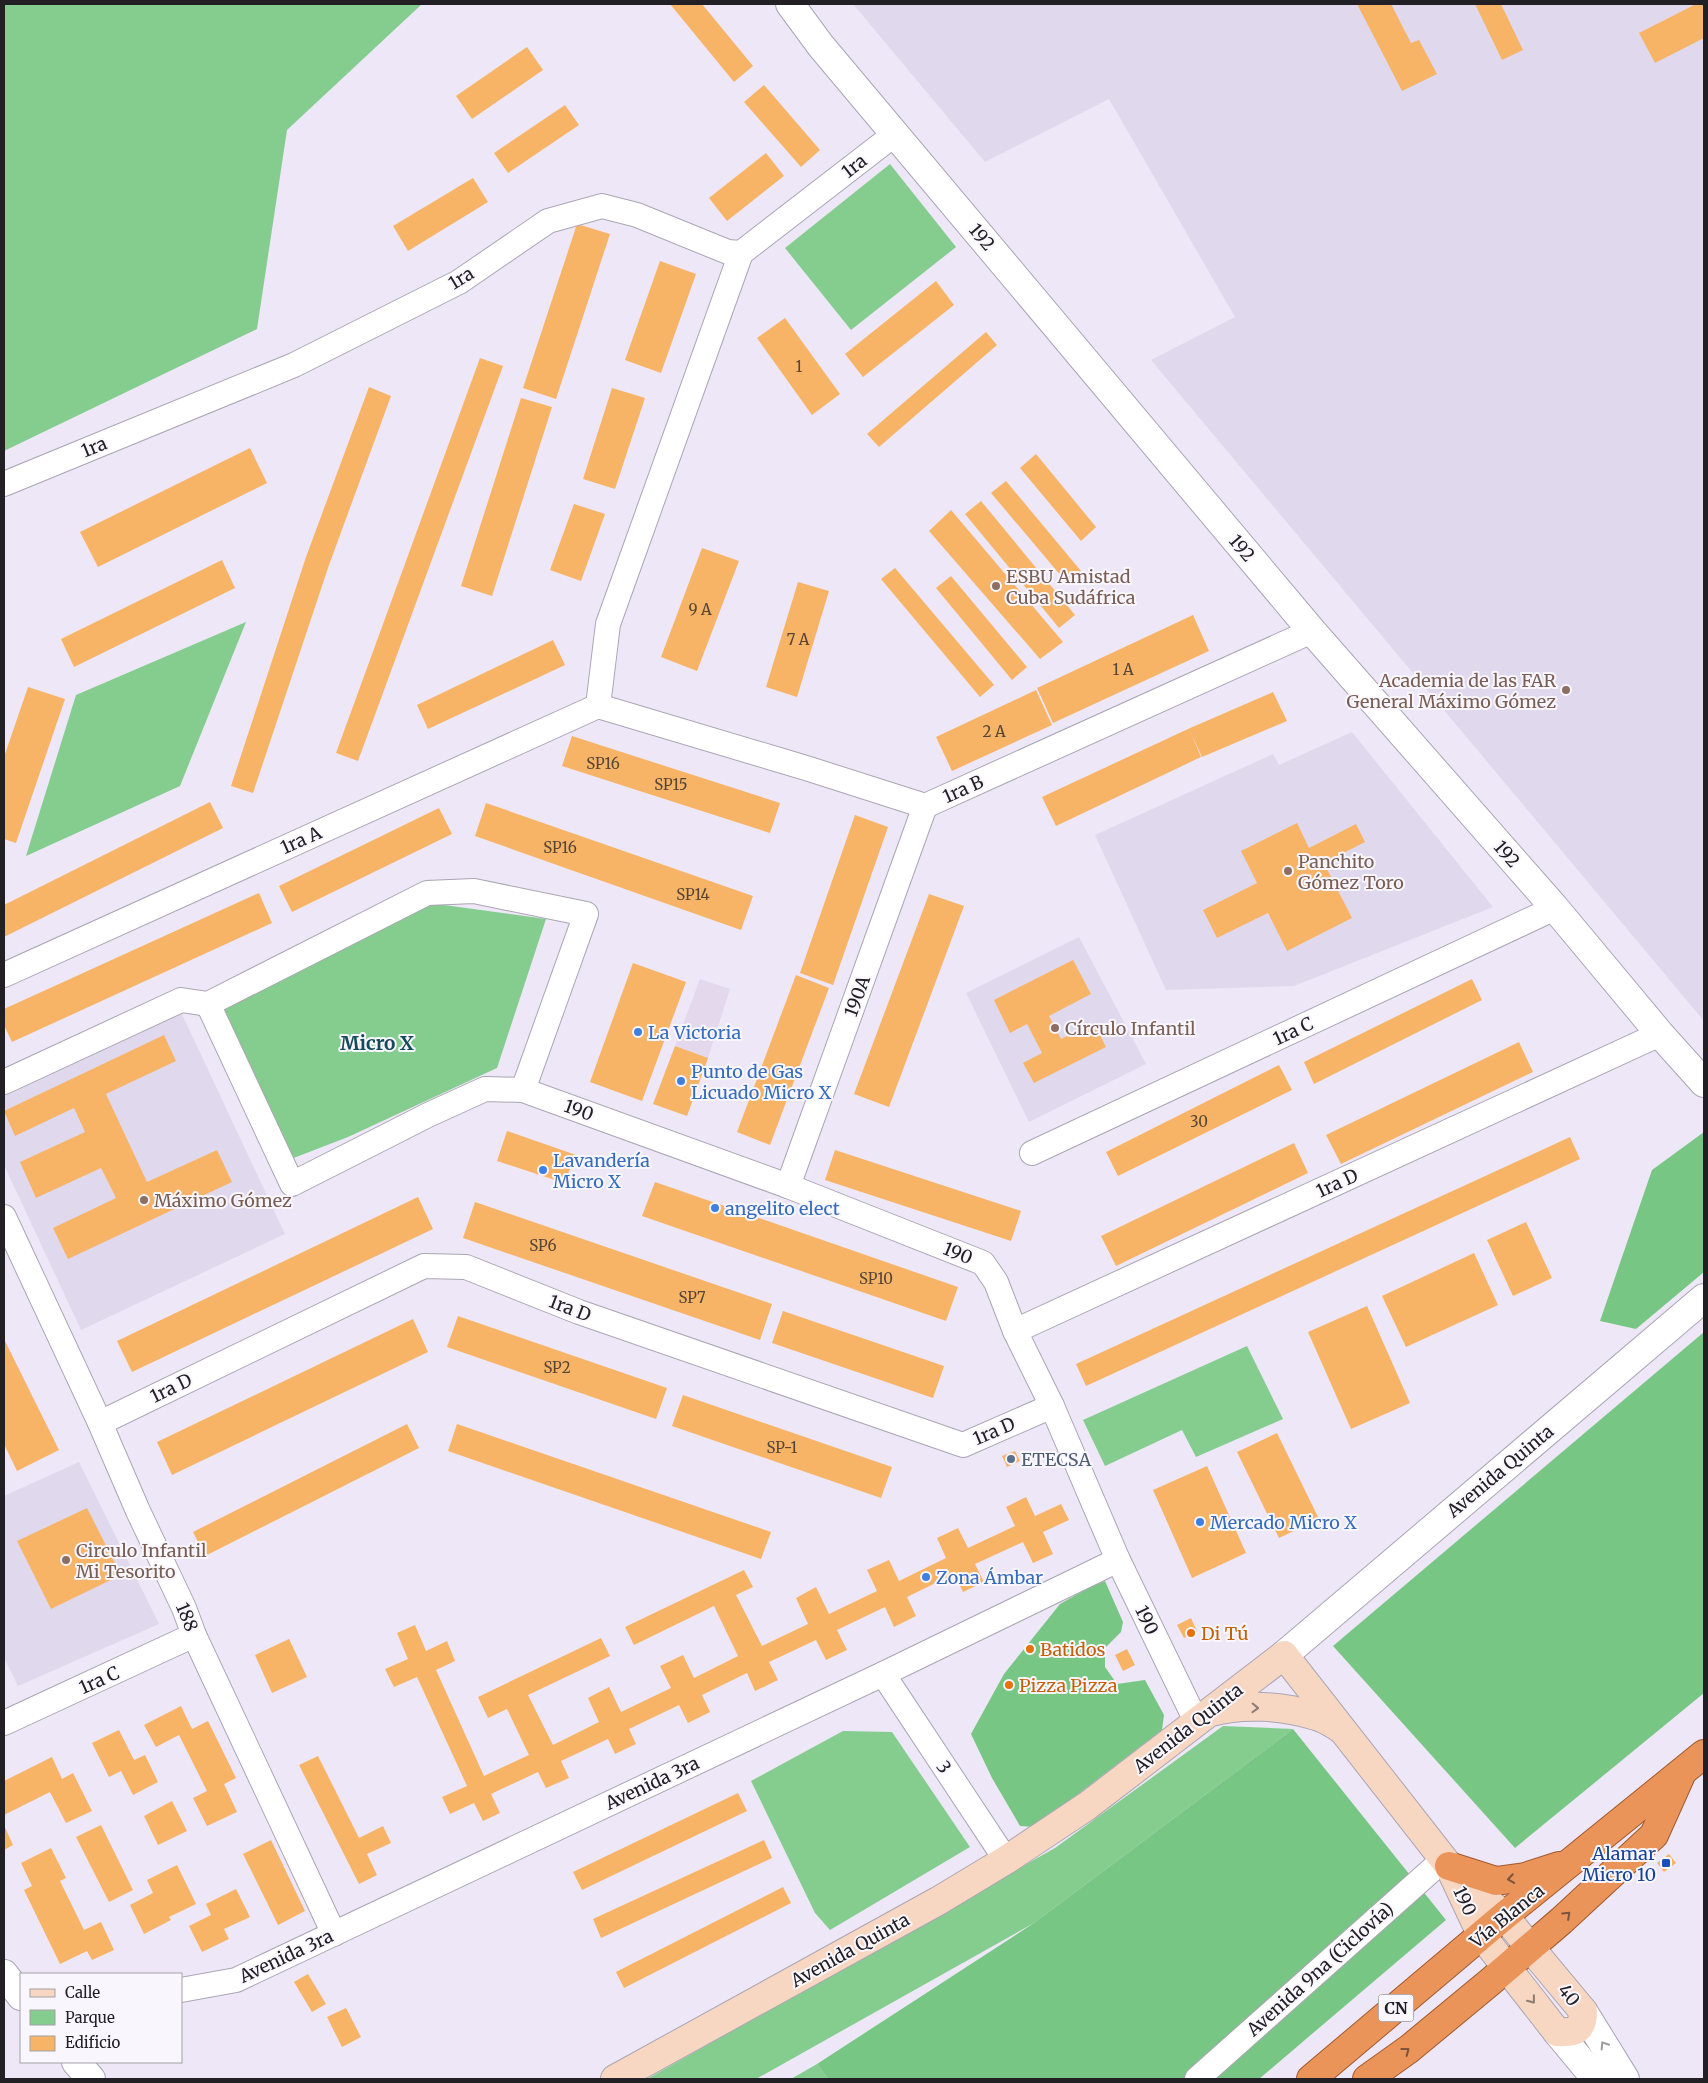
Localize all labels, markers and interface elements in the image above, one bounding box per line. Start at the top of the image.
street label: 1ra [837,149,871,183]
street label: 192 [964,219,1000,255]
street label: 1ra [444,261,478,294]
house number: 1 [796,357,803,376]
street label: 1ra [78,431,110,462]
street label: 192 [1224,530,1260,566]
place label: ESBU Amistad Cuba Sudáfrica [1006,565,1136,609]
marker: ESBU Amistad Cuba Sudáfrica [990,580,1002,592]
house number: 9 A [688,600,712,619]
house number: 7 A [787,630,810,649]
house number: 1 A [1113,660,1134,679]
place label: Academia de las FAR General Máximo Gómez [1346,669,1556,713]
marker: Academia de las FAR General Máximo Gómez [1560,684,1572,696]
house number: 2 A [982,722,1006,741]
house number: SP16 [586,754,620,773]
street label: 1ra B [939,770,987,808]
house number: SP15 [654,775,688,794]
street label: 1ra A [277,821,325,859]
street label: 192 [1489,836,1525,872]
house number: SP16 [543,838,577,857]
place label: Panchito Gómez Toro [1298,850,1404,894]
marker: Panchito Gómez Toro [1282,865,1294,877]
house number: SP14 [676,885,710,904]
street label: 190A [839,972,875,1020]
street label: 1ra C [1269,1012,1317,1050]
place label: Círculo Infantil [1065,1017,1196,1040]
place label: La Victoria [648,1021,741,1044]
marker: Círculo Infantil [1049,1022,1061,1034]
marker: La Victoria [632,1026,644,1038]
district label: Micro X [340,1031,414,1055]
place label: Punto de Gas Licuado Micro X [691,1060,832,1104]
marker: Punto de Gas Licuado Micro X [675,1075,687,1087]
street label: 190 [561,1094,597,1126]
house number: 30 [1190,1112,1208,1131]
place label: Lavandería Micro X [553,1149,650,1193]
street label: 1ra D [1312,1163,1362,1203]
marker: Lavandería Micro X [537,1164,549,1176]
place label: Máximo Gómez [154,1189,292,1212]
marker: Máximo Gómez [138,1194,150,1206]
place label: angelito elect [725,1197,840,1220]
marker: angelito elect [709,1202,721,1214]
house number: SP6 [529,1236,557,1255]
street label: 190 [940,1237,976,1269]
house number: SP10 [859,1269,893,1288]
house number: SP7 [678,1288,706,1307]
street label: 1ra D [546,1289,594,1327]
house number: SP2 [543,1358,571,1377]
street label: 1ra D [146,1368,196,1408]
street label: 1ra D [970,1412,1018,1450]
street label: Avenida Quinta [1441,1419,1558,1523]
house number: SP-1 [767,1438,798,1457]
place label: ETECSA [1021,1448,1091,1471]
marker: ETECSA [1005,1453,1017,1465]
place label: Mercado Micro X [1210,1511,1357,1534]
marker: Mercado Micro X [1194,1516,1206,1528]
place label: Circulo Infantil Mi Tesorito [76,1539,207,1583]
marker: Circulo Infantil Mi Tesorito [60,1554,72,1566]
place label: Zona Ámbar [936,1566,1043,1589]
marker: Zona Ámbar [920,1571,932,1583]
street label: 188 [171,1599,203,1635]
street label: 190 [1130,1602,1164,1638]
place label: Di Tú [1201,1622,1248,1645]
marker: Di Tú [1185,1627,1197,1639]
place label: Batidos [1040,1638,1105,1661]
marker: Batidos [1024,1643,1036,1655]
street label: 1ra C [75,1661,123,1699]
place label: Pizza Pizza [1019,1674,1118,1697]
street label: Avenida Quinta [1128,1678,1248,1778]
marker: Pizza Pizza [1003,1679,1015,1691]
one-way arrow [1251,1702,1259,1713]
street label: Avenida 3ra [600,1751,703,1815]
street label: 3 [932,1756,956,1778]
place label: Alamar Micro 10 [1582,1842,1656,1886]
marker: Alamar Micro 10 [1660,1857,1672,1869]
one-way arrow [1507,1873,1515,1884]
street label: Vía Blanca [1464,1879,1549,1954]
street label: 190 [1448,1883,1482,1919]
street label: Avenida 9na (Ciclovía) [1241,1897,1398,2042]
street label: Avenida Quinta [786,1908,914,1993]
one-way arrow [1562,1912,1571,1921]
street label: Avenida 3ra [234,1924,337,1988]
legend [20,1973,182,2063]
street label: 40 [1553,1979,1585,2011]
text: Calle [65,1983,100,2002]
one-way arrow [1526,1994,1534,2003]
road number: CN [1378,1995,1414,2022]
text: Parque [65,2008,115,2027]
text: Edificio [65,2033,121,2052]
one-way arrow [1601,2042,1610,2051]
one-way arrow [1400,2048,1410,2057]

